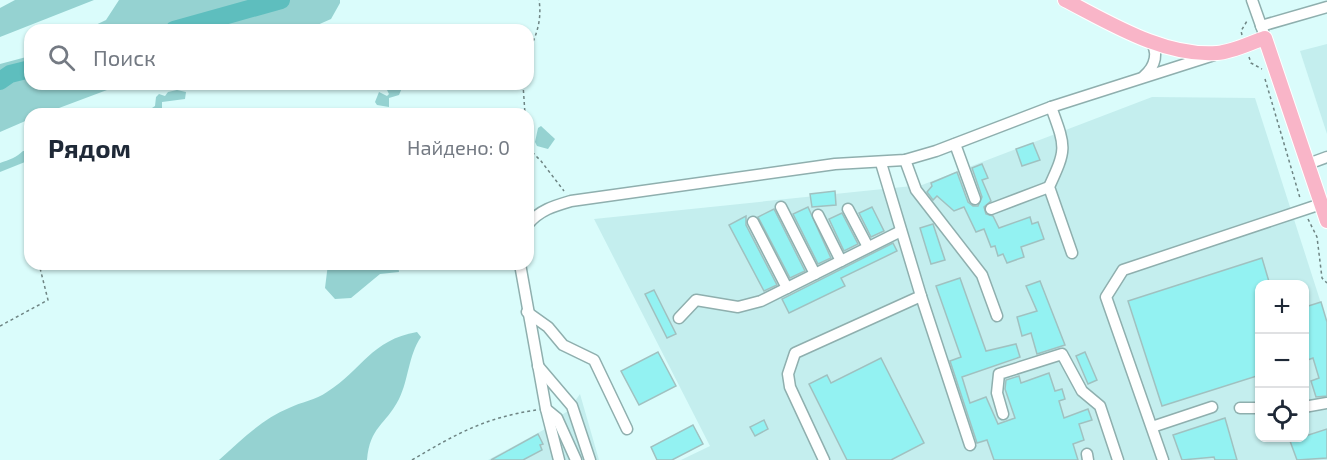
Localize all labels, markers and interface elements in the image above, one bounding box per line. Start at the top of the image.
search box [24,24,534,90]
icon: search [45,41,78,74]
text: Поиск [93,44,156,70]
text: Рядом [48,132,131,163]
text: Найдено: 0 [407,135,510,159]
map controls [1255,280,1309,442]
button: + [1255,280,1309,334]
button: − [1255,334,1309,388]
button: locate [1255,388,1309,442]

